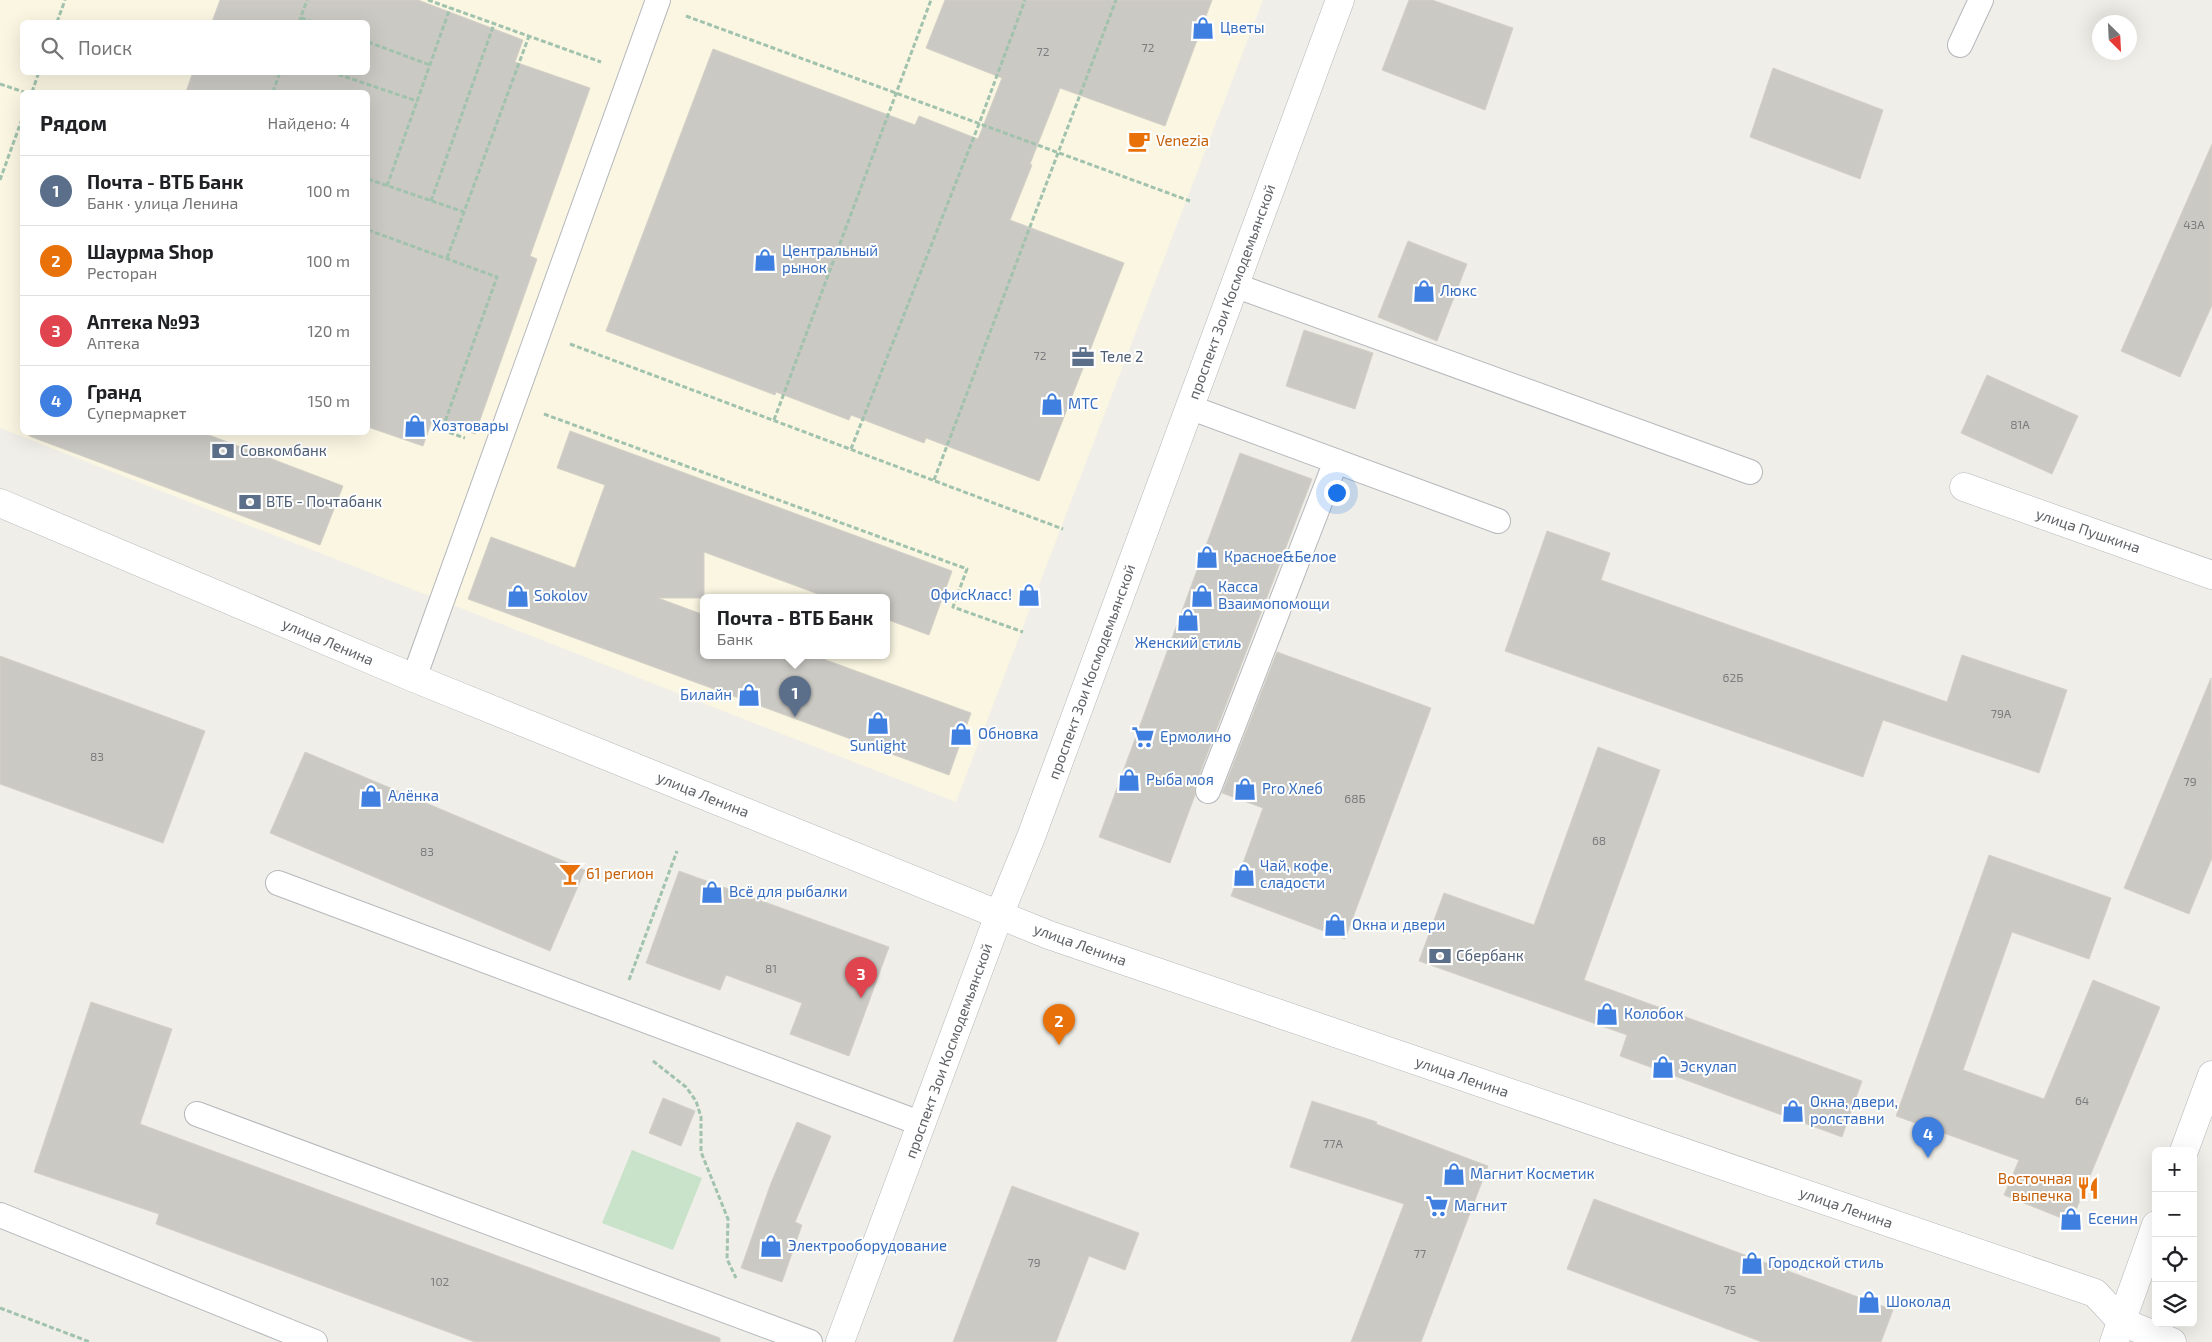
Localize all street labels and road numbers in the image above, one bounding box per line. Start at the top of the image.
street label: проспект Зои Космодемьянской [1184,182,1278,402]
street label: улица Пушкина [2033,504,2143,557]
street label: проспект Зои Космодемьянской [1044,562,1138,782]
street label: улица Ленина [280,614,377,669]
street label: улица Ленина [654,767,752,822]
street label: улица Ленина [1031,919,1129,970]
street label: проспект Зои Космодемьянской [901,941,995,1161]
street label: улица Ленина [1413,1052,1511,1101]
street label: улица Ленина [1797,1183,1895,1232]

